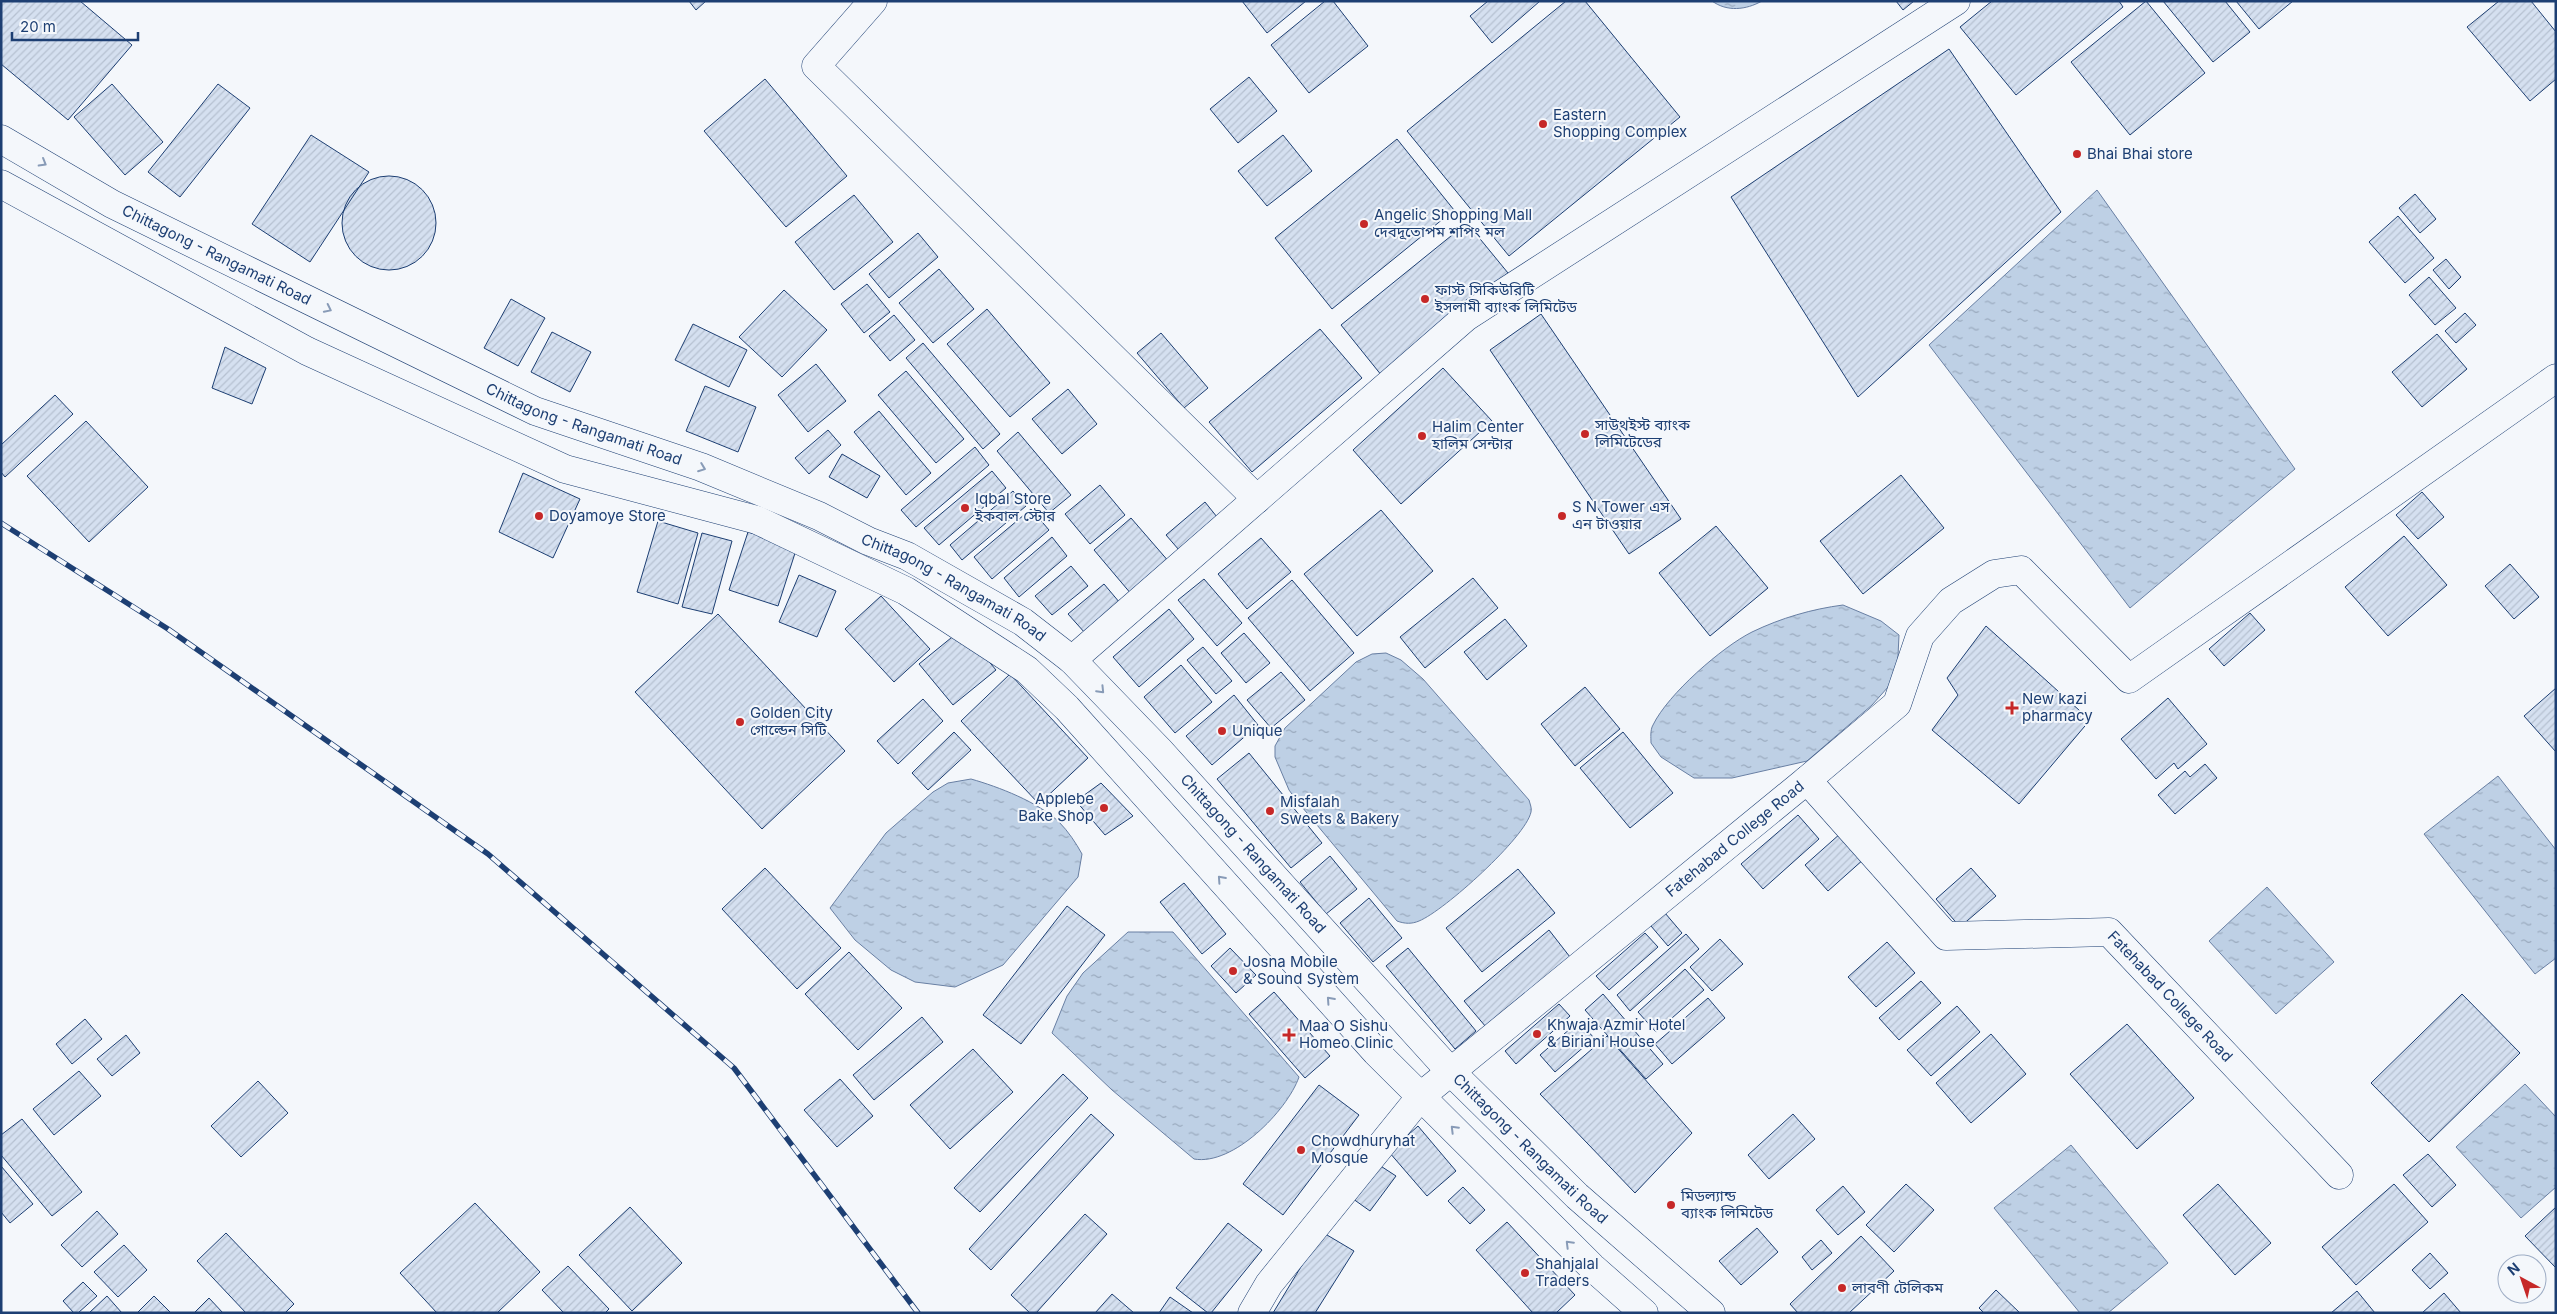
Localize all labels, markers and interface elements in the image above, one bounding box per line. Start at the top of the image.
scale bar [12,10,139,42]
text: 20 m [20,17,56,36]
place label: Eastern Shopping Complex [1553,105,1687,141]
marker: Eastern Shopping Complex [1537,118,1549,130]
place label: Bhai Bhai store [2087,144,2193,163]
marker: Bhai Bhai store [2071,148,2083,160]
one-way arrow [38,157,47,167]
street label: Chittagong - Rangamati Road [119,200,314,309]
place label: Angelic Shopping Mall দেবদূতোপম শপিং মল [1374,205,1532,241]
marker: Angelic Shopping Mall দেবদূতোপম শপিং মল [1358,218,1370,230]
place label: ফাস্ট সিকিউরিটি ইসলামী ব্যাংক লিমিটেড [1434,280,1577,316]
marker: ফাস্ট সিকিউরিটি ইসলামী ব্যাংক লিমিটেড [1419,293,1431,305]
one-way arrow [323,303,332,314]
street label: Chittagong - Rangamati Road [483,378,685,469]
place label: সাউথইস্ট ব্যাংক লিমিটেডের [1594,415,1691,451]
place label: Halim Center হালিম সেন্টার [1431,417,1524,453]
marker: সাউথইস্ট ব্যাংক লিমিটেডের [1579,428,1591,440]
marker: Halim Center হালিম সেন্টার [1416,430,1428,442]
one-way arrow [698,462,706,472]
place label: Iqbal Store ইকবাল স্টোর [974,489,1056,525]
place label: S N Tower এস এন টাওয়ার [1572,497,1670,533]
marker: Iqbal Store ইকবাল স্টোর [959,502,971,514]
place label: Doyamoye Store [549,506,666,525]
marker: Doyamoye Store [533,510,545,522]
marker: S N Tower এস এন টাওয়ার [1556,510,1568,522]
street label: Chittagong - Rangamati Road [858,529,1050,645]
one-way arrow [1095,684,1104,693]
place label: New kazi pharmacy [2022,689,2093,725]
marker: New kazi pharmacy [2006,702,2018,714]
place label: Golden City গোল্ডেন সিটি [750,703,834,739]
marker: Golden City গোল্ডেন সিটি [734,716,746,728]
place label: Unique [1232,721,1282,740]
marker: Unique [1216,725,1228,737]
street label: Chittagong - Rangamati Road [1176,770,1330,937]
street label: Fatehabad College Road [1661,776,1808,901]
place label: Applebe Bake Shop [1018,789,1094,825]
place label: Misfalah Sweets & Bakery [1280,792,1400,828]
marker: Applebe Bake Shop [1098,802,1110,814]
marker: Misfalah Sweets & Bakery [1264,805,1276,817]
one-way arrow [1218,875,1227,884]
street label: Fatehabad College Road [2104,927,2237,1066]
place label: Josna Mobile & Sound System [1243,952,1359,988]
marker: Josna Mobile & Sound System [1227,965,1239,977]
one-way arrow [1326,996,1335,1005]
place label: Khwaja Azmir Hotel & Biriani House [1547,1015,1685,1051]
place label: Maa O Sishu Homeo Clinic [1299,1016,1394,1052]
marker: Khwaja Azmir Hotel & Biriani House [1531,1028,1543,1040]
marker: Maa O Sishu Homeo Clinic [1283,1029,1295,1041]
street label: Chittagong - Rangamati Road [1449,1069,1612,1228]
one-way arrow [1451,1126,1460,1135]
place label: Chowdhuryhat Mosque [1311,1131,1415,1167]
marker: Chowdhuryhat Mosque [1295,1144,1307,1156]
place label: মিডল্যান্ড ব্যাংক লিমিটেড [1680,1186,1774,1222]
marker: মিডল্যান্ড ব্যাংক লিমিটেড [1665,1199,1677,1211]
one-way arrow [1566,1241,1575,1250]
place label: Shahjalal Traders [1535,1254,1599,1290]
north arrow [2497,1254,2547,1304]
text: N [2504,1259,2523,1279]
marker: Shahjalal Traders [1519,1267,1531,1279]
place label: লাবণী টেলিকম [1851,1278,1944,1297]
marker: লাবণী টেলিকম [1836,1282,1848,1294]

